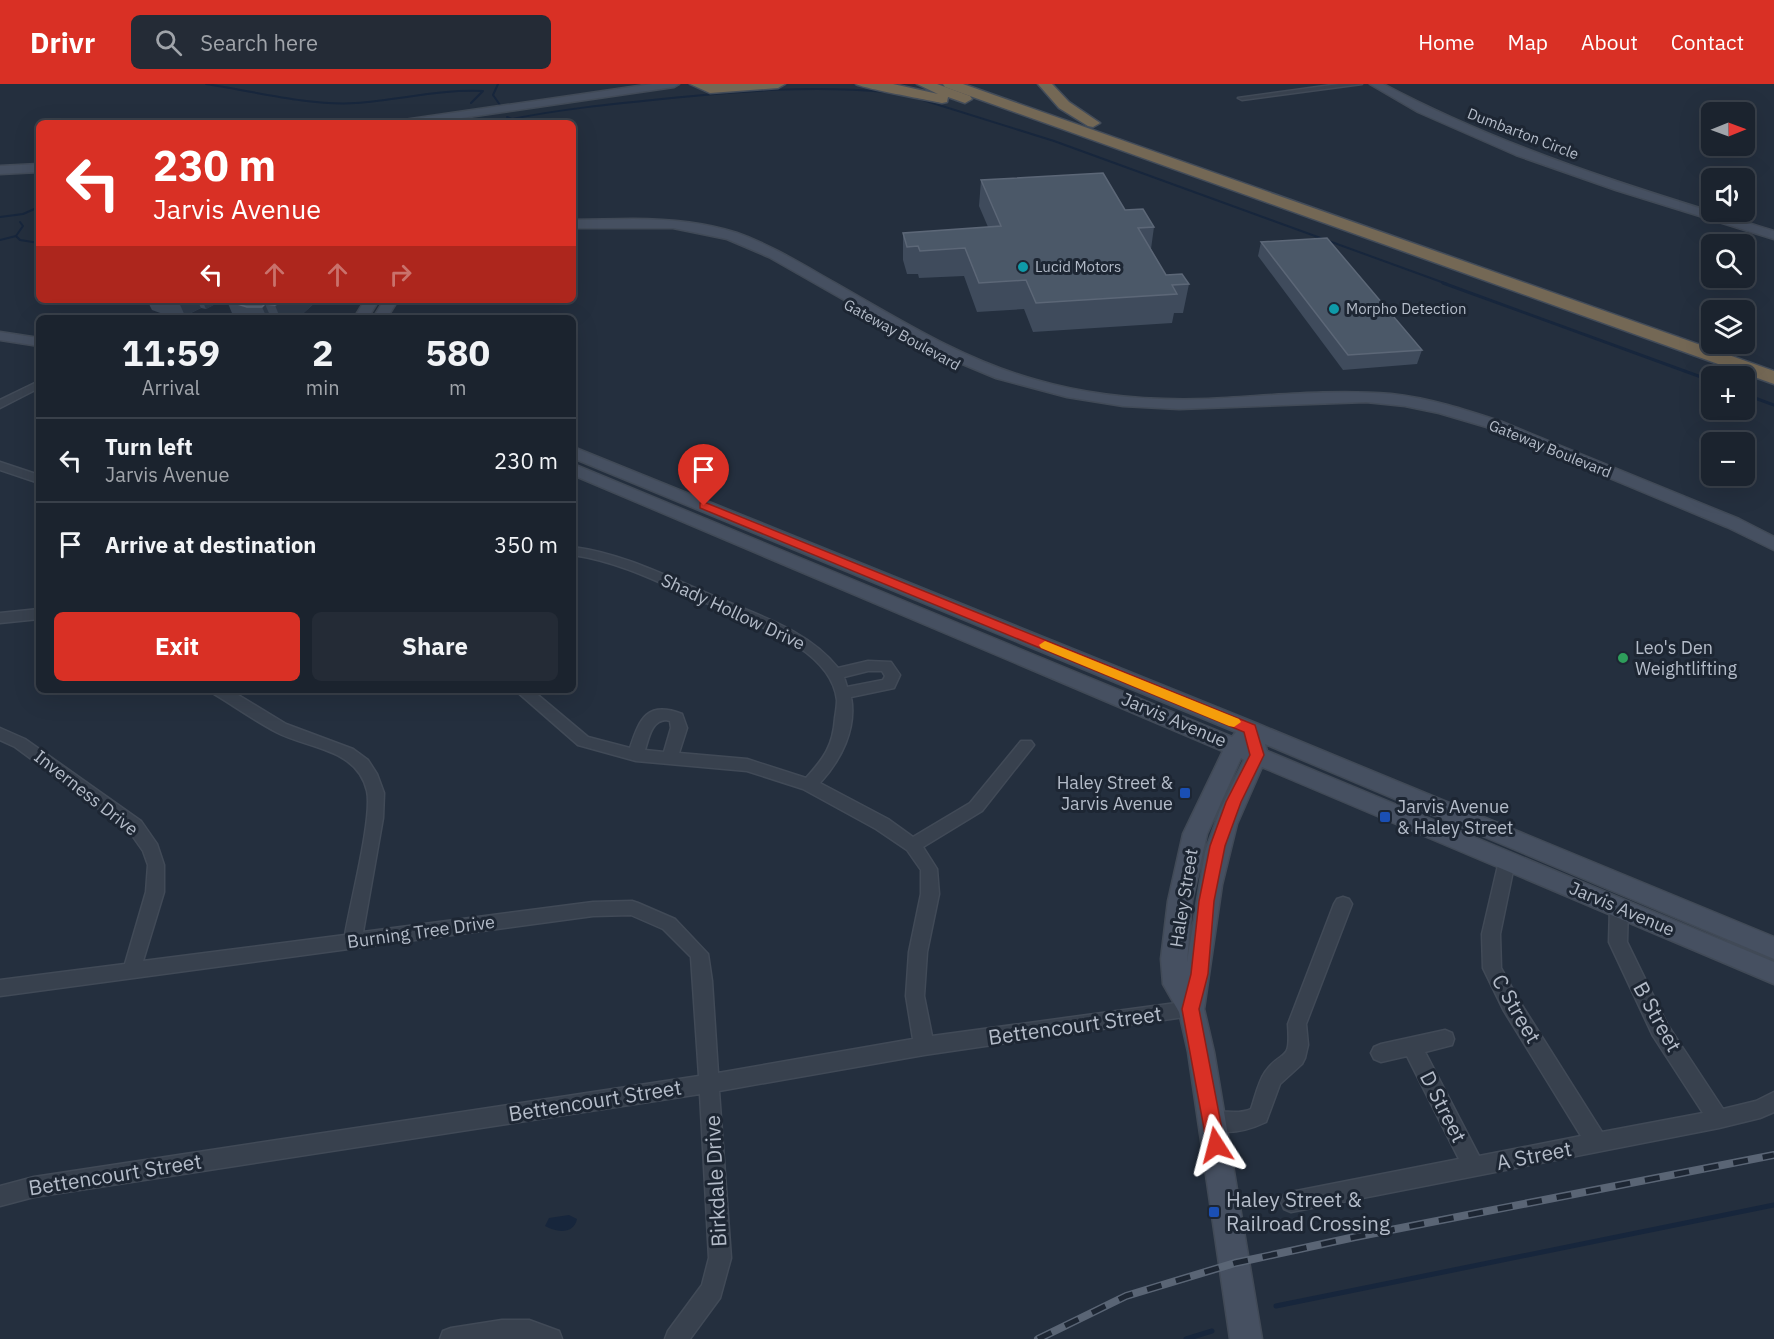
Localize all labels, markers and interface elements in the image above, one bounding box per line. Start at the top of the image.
search box [131,15,551,69]
text: Drivr [30,24,95,61]
icon: search [152,26,185,59]
text: Search here [200,28,318,57]
text: Home [1418,28,1475,56]
text: Map [1508,28,1548,56]
text: About [1581,28,1638,56]
text: Contact [1671,28,1744,56]
north arrow [1701,102,1755,156]
map controls [1701,102,1755,486]
street label: Dumbarton Circle [1465,104,1582,164]
text: 230 m [153,138,276,193]
icon: left [54,144,132,222]
button: sound [1701,168,1755,222]
text: Jarvis Avenue [153,191,321,226]
button: search [1701,234,1755,288]
place label: Lucid Motors [1035,257,1121,276]
icon: left [195,258,228,291]
icon: ahead [258,258,291,291]
icon: ahead [321,258,354,291]
icon: right [384,258,417,291]
marker: Lucid Motors [1016,260,1030,274]
street label: Gateway Boulevard [841,295,964,374]
place label: Morpho Detection [1346,299,1466,318]
button: layers [1701,300,1755,354]
marker: Morpho Detection [1327,302,1341,316]
text: 11:59 [122,329,220,376]
text: 2 [312,329,334,376]
text: 580 [425,329,490,376]
button: + [1701,366,1755,420]
text: Arrival [142,374,200,401]
text: min [306,374,340,401]
text: m [449,374,467,401]
street label: Gateway Boulevard [1486,415,1614,482]
text: Turn left [105,432,193,461]
button: − [1701,432,1755,486]
icon: left [54,444,87,477]
pin [678,444,729,506]
text: 230 m [494,446,558,475]
icon: arrive [687,453,720,486]
text: Jarvis Avenue [105,461,230,488]
icon: arrive [54,528,87,561]
text: Arrive at destination [105,530,316,559]
text: 350 m [494,530,558,559]
street label: Shady Hollow Drive [658,568,809,655]
button: Exit [54,612,300,681]
button: Share [312,612,558,681]
place label: Leo's Den Weightlifting [1635,636,1737,680]
marker: Leo's Den Weightlifting [1616,651,1630,665]
street label: Jarvis Avenue [1118,687,1230,752]
street label: Inverness Drive [30,745,143,841]
place label: Haley Street & Jarvis Avenue [1057,771,1174,815]
marker: Haley Street & Jarvis Avenue [1178,786,1192,800]
place label: Jarvis Avenue & Haley Street [1397,795,1513,839]
marker: Jarvis Avenue & Haley Street [1378,810,1392,824]
street label: Haley Street [1164,847,1203,949]
street label: Jarvis Avenue [1566,876,1678,941]
street label: Burning Tree Drive [346,910,496,953]
street label: C Street [1486,969,1548,1048]
street label: B Street [1627,976,1689,1057]
street label: Bettencourt Street [986,999,1163,1051]
street label: D Street [1414,1066,1474,1147]
street label: Bettencourt Street [506,1072,683,1128]
position arrow [1184,1113,1248,1177]
street label: Birkdale Drive [698,1115,732,1248]
street label: A Street [1494,1134,1574,1176]
street label: Bettencourt Street [26,1146,203,1202]
place label: Haley Street & Railroad Crossing [1226,1185,1390,1237]
marker: Haley Street & Railroad Crossing [1207,1205,1221,1219]

